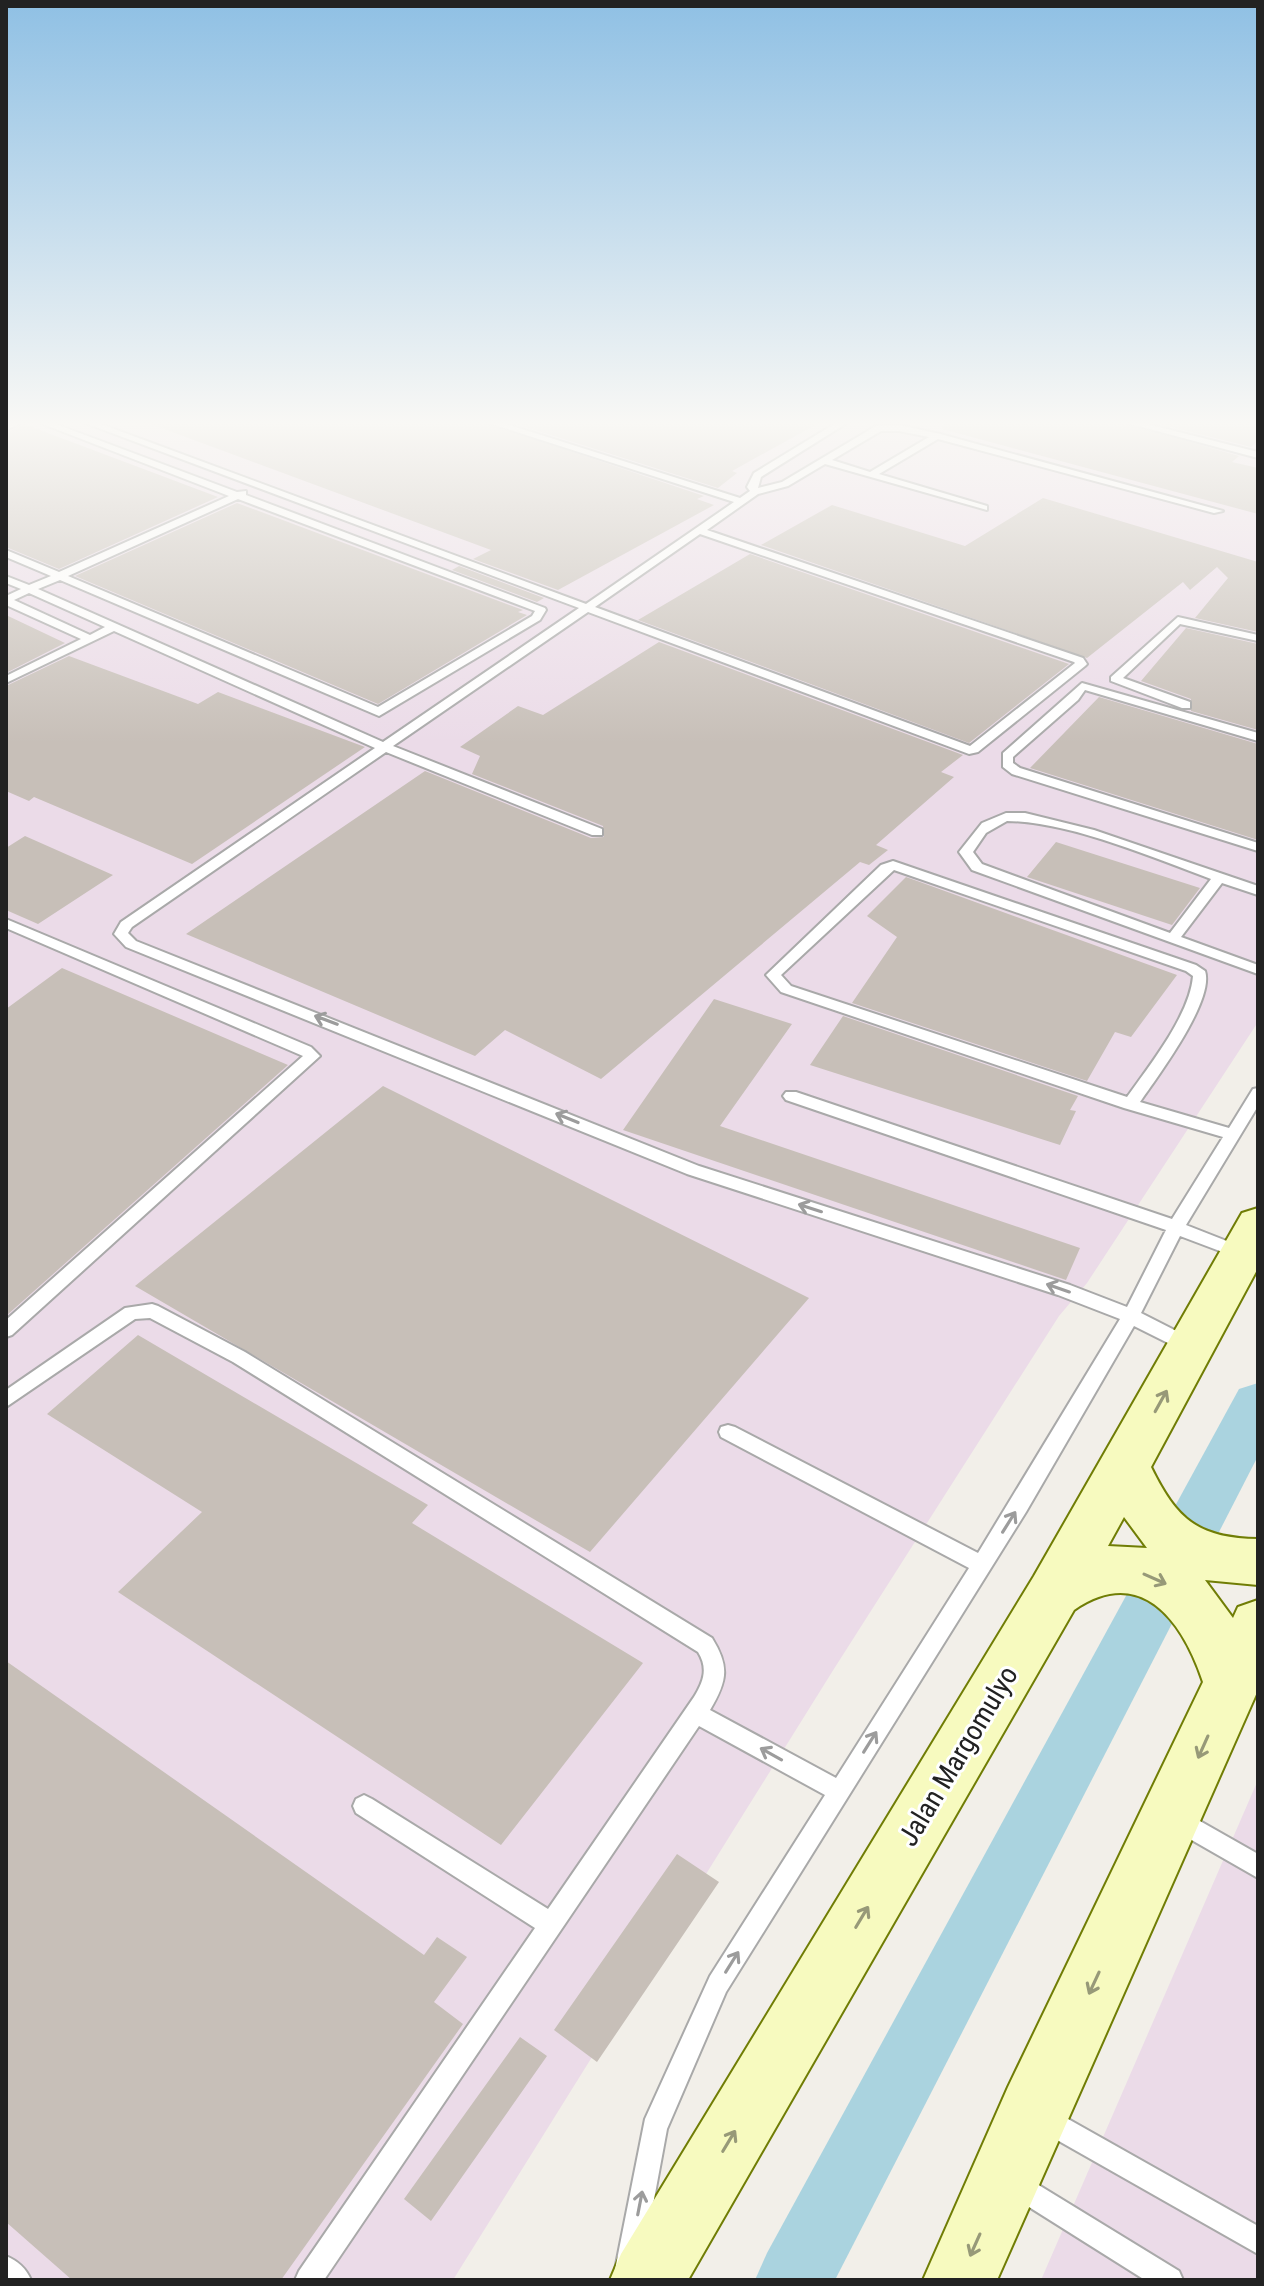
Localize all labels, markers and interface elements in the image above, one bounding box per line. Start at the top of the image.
one-way arrow [314,1012,339,1026]
one-way arrow [555,1110,580,1124]
one-way arrow [798,1199,823,1214]
one-way arrow [1045,1280,1070,1295]
one-way arrow [1153,1390,1169,1414]
one-way arrow [1001,1512,1018,1534]
one-way arrow [1143,1572,1167,1587]
street label: Jalan Margomulyo [891,1660,1025,1852]
one-way arrow [863,1731,879,1754]
one-way arrow [1195,1734,1210,1759]
one-way arrow [760,1745,784,1761]
one-way arrow [854,1906,870,1929]
one-way arrow [724,1951,740,1974]
one-way arrow [1086,1971,1101,1995]
one-way arrow [721,2130,737,2153]
one-way arrow [633,2191,648,2217]
one-way arrow [967,2233,982,2257]

